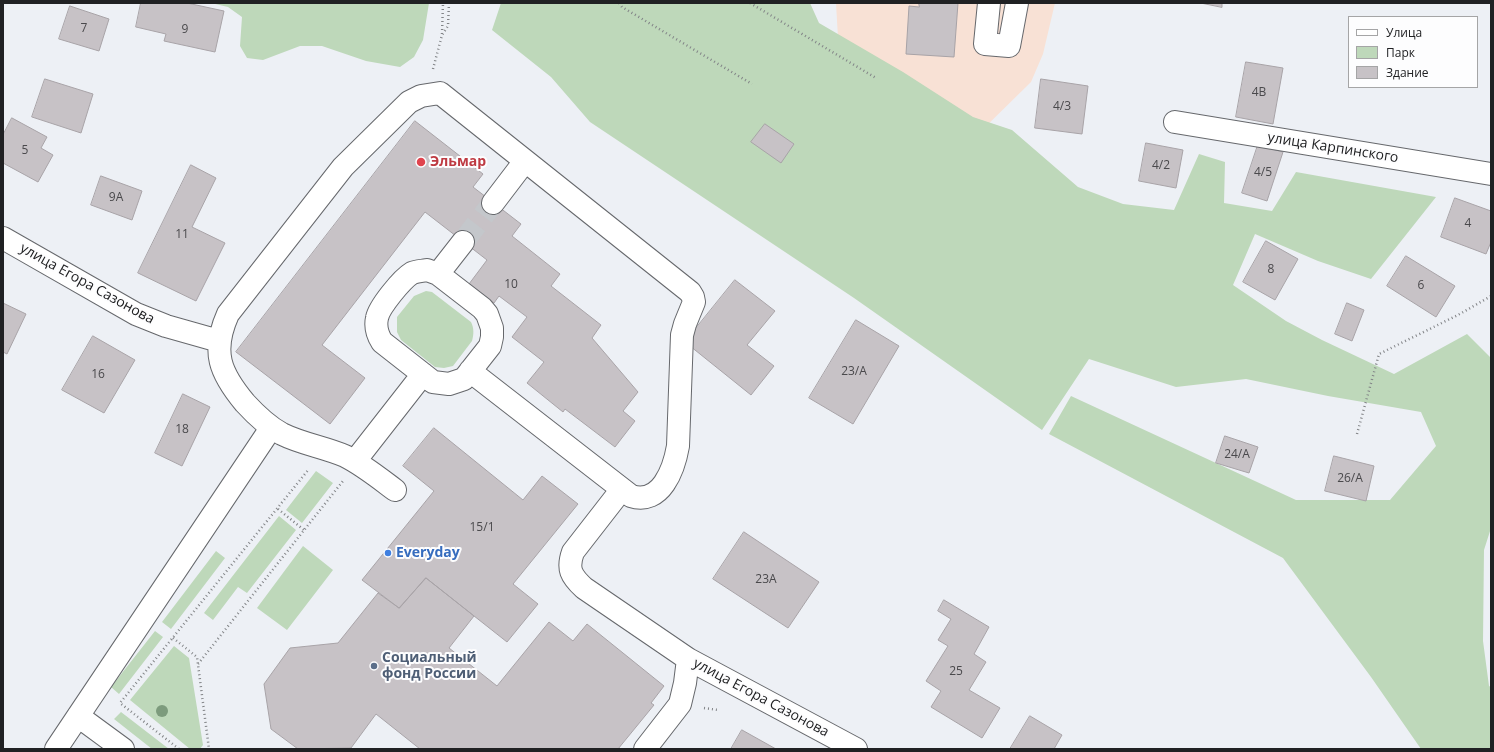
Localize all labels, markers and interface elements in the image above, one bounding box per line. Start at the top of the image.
legend [1348,16,1478,88]
house number: 7 [81,22,87,36]
house number: 9 [182,23,188,37]
text: Улица [1386,24,1422,41]
text: Парк [1386,44,1415,61]
text: Здание [1386,64,1429,81]
house number: 4В [1252,86,1266,100]
house number: 4/3 [1053,100,1071,114]
street label: улица Карпинского [1266,129,1400,167]
house number: 5 [22,144,28,158]
place label: Эльмар [430,154,486,170]
marker: Эльмар [415,156,427,168]
house number: 4/2 [1152,159,1170,173]
house number: 4/5 [1254,166,1272,180]
house number: 9А [109,191,123,205]
house number: 4 [1465,217,1471,231]
house number: 11 [175,228,189,242]
street label: улица Егора Сазонова [17,240,157,328]
house number: 8 [1268,263,1274,277]
house number: 10 [504,278,518,292]
house number: 6 [1418,279,1424,293]
house number: 23/А [841,365,867,379]
house number: 16 [91,368,105,382]
house number: 18 [175,423,189,437]
house number: 24/А [1224,448,1250,462]
house number: 26/А [1337,472,1363,486]
house number: 15/1 [470,521,494,535]
place label: Everyday [396,545,460,561]
marker: Everyday [383,548,393,558]
house number: 23А [755,573,777,587]
place label: Социальный фонд России [382,650,477,682]
street label: улица Егора Сазонова [690,655,832,741]
marker: Социальный фонд России [369,661,379,671]
house number: 25 [949,665,963,679]

